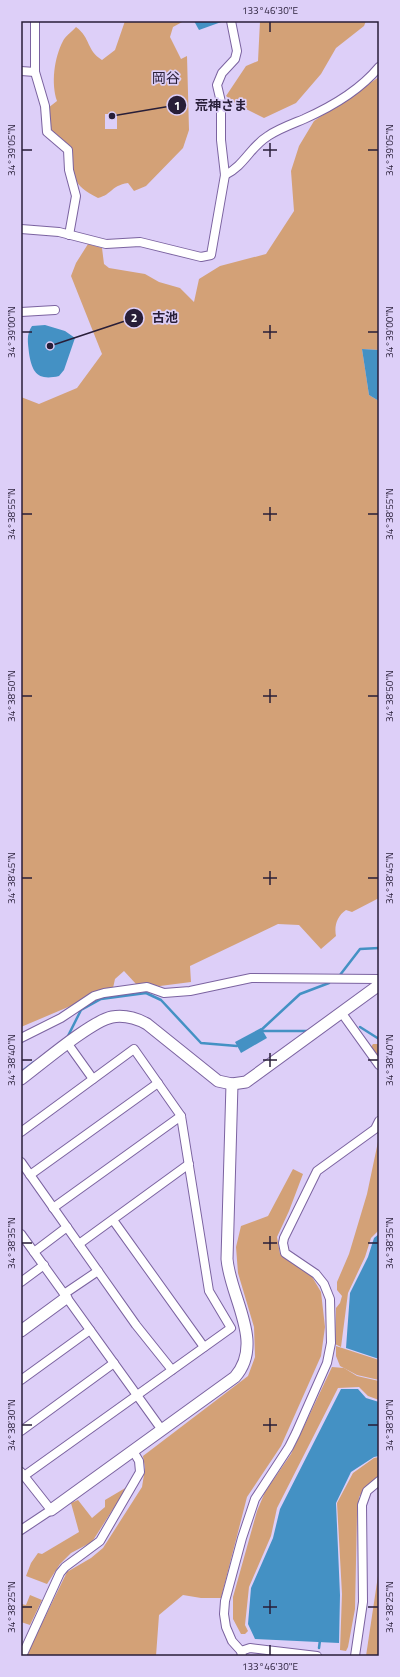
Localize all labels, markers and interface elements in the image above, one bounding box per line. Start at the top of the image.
text: 133°46'30"E [242,3,299,18]
district label: 岡谷 [152,67,180,88]
callout: 荒神さま [167,93,255,118]
text: 荒神さま [195,95,247,115]
text: 1 [174,96,180,115]
text: 34°39'05"N [4,124,19,176]
text: 34°39'05"N [382,124,397,176]
callout: 古池 [124,305,186,330]
text: 34°39'00"N [4,306,19,358]
text: 34°39'00"N [382,306,397,358]
text: 古池 [152,307,178,327]
text: 2 [131,308,137,327]
text: 34°38'55"N [4,488,19,540]
text: 34°38'55"N [382,488,397,540]
text: 34°38'50"N [4,670,19,722]
text: 34°38'50"N [382,670,397,722]
text: 34°38'45"N [4,852,19,904]
text: 34°38'45"N [382,852,397,904]
text: 34°38'40"N [4,1034,19,1086]
text: 34°38'40"N [382,1034,397,1086]
text: 34°38'35"N [4,1217,19,1269]
text: 34°38'35"N [382,1217,397,1269]
text: 34°38'30"N [4,1399,19,1451]
text: 34°38'30"N [382,1399,397,1451]
text: 34°38'25"N [4,1581,19,1633]
text: 34°38'25"N [382,1581,397,1633]
text: 133°46'30"E [242,1659,299,1674]

